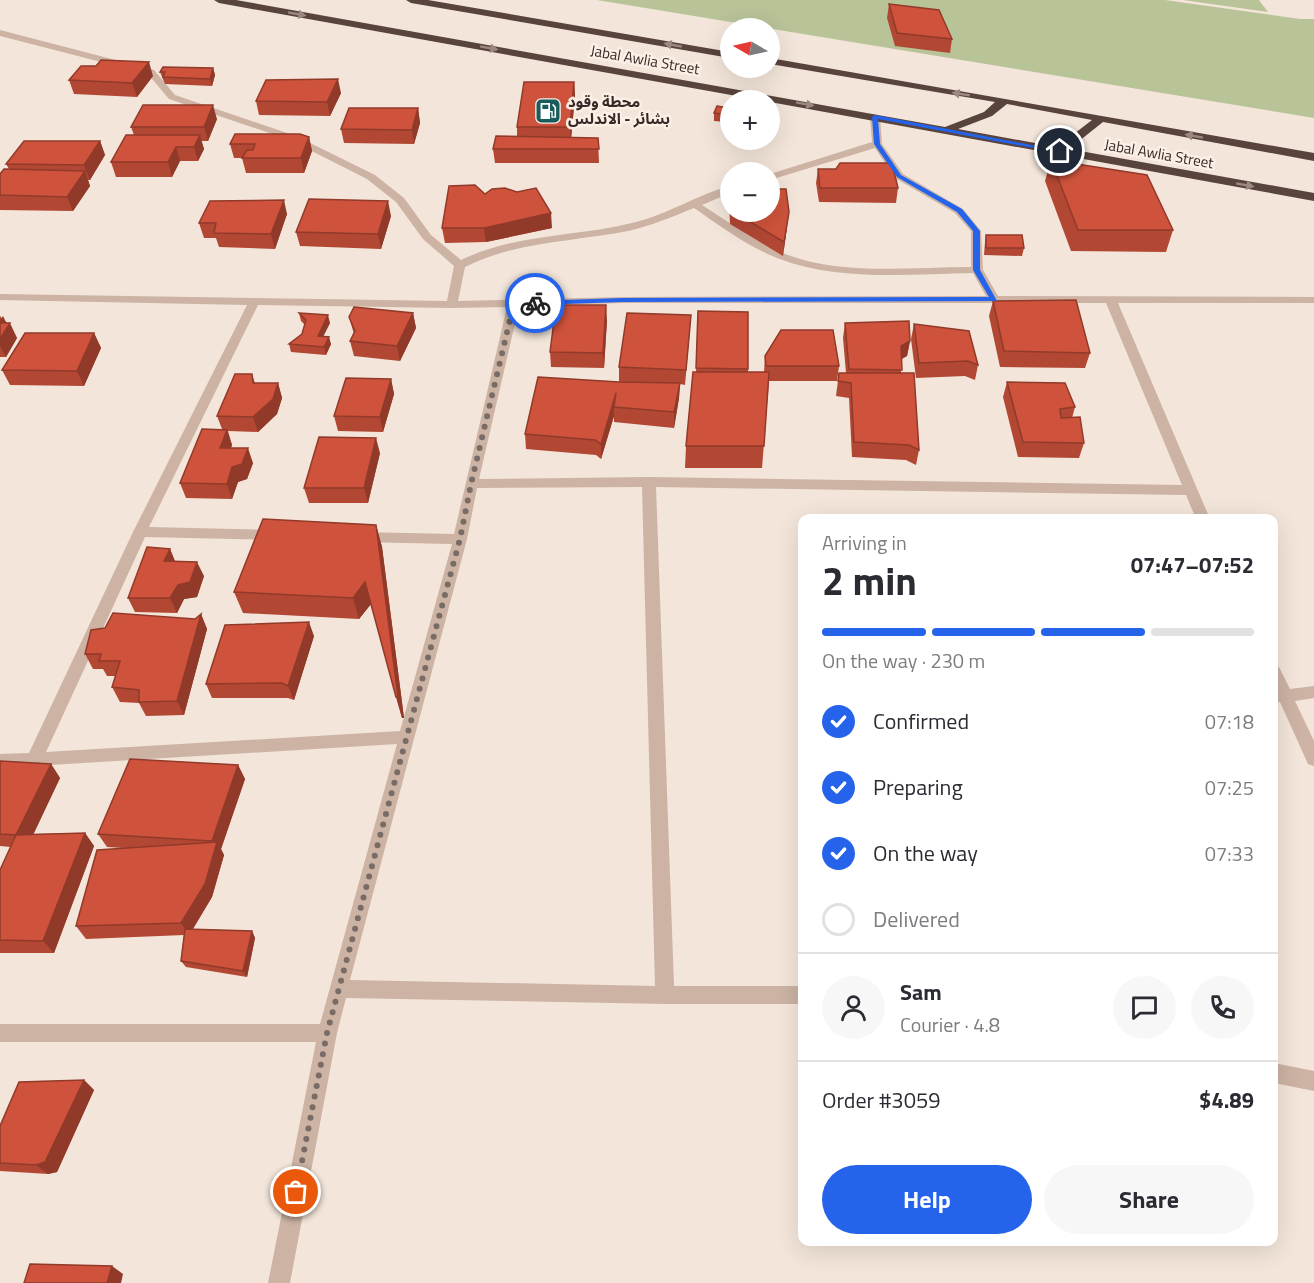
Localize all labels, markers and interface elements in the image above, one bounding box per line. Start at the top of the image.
one-way arrow [288,10,307,19]
north arrow [720,18,780,78]
map controls [720,18,780,222]
street label: Jabal Awlia Street [589,39,702,81]
one-way arrow [663,40,682,49]
one-way arrow [480,43,499,52]
one-way arrow [952,89,971,98]
place label: محطة وقود بشائر - الاندلس [568,90,670,130]
button: + [720,90,780,150]
fuel station icon: محطة وقود بشائر - الاندلس [533,96,563,126]
one-way arrow [796,100,815,109]
pin [1034,125,1085,176]
one-way arrow [1185,131,1204,140]
street label: Jabal Awlia Street [1103,133,1216,175]
icon: home [1043,134,1076,167]
button: − [720,162,780,222]
one-way arrow [1235,181,1254,190]
courier [505,273,565,333]
icon: bike [519,287,552,320]
text: Arriving in [822,527,907,558]
text: 07:47–07:52 [1131,548,1254,582]
text: 2 min [822,551,917,610]
text: On the way · 230 m [822,645,985,676]
text: Confirmed [873,704,969,738]
icon: check [822,705,855,738]
text: 07:18 [1205,706,1254,737]
text: Preparing [873,770,963,804]
icon: check [822,771,855,804]
text: 07:25 [1205,772,1254,803]
text: On the way [873,836,978,870]
icon: check [822,837,855,870]
text: 07:33 [1205,838,1254,869]
text: Delivered [873,902,960,936]
text: Sam [900,975,942,1009]
button: person [822,976,885,1039]
button: chat [1113,976,1176,1039]
button: phone [1191,976,1254,1039]
text: Courier · 4.8 [900,1009,1000,1040]
text: Order #3059 [822,1083,941,1117]
text: $4.89 [1199,1083,1254,1117]
button: Help [822,1165,1032,1234]
button: Share [1044,1165,1254,1234]
pin [270,1166,321,1217]
icon: bag [279,1175,312,1208]

